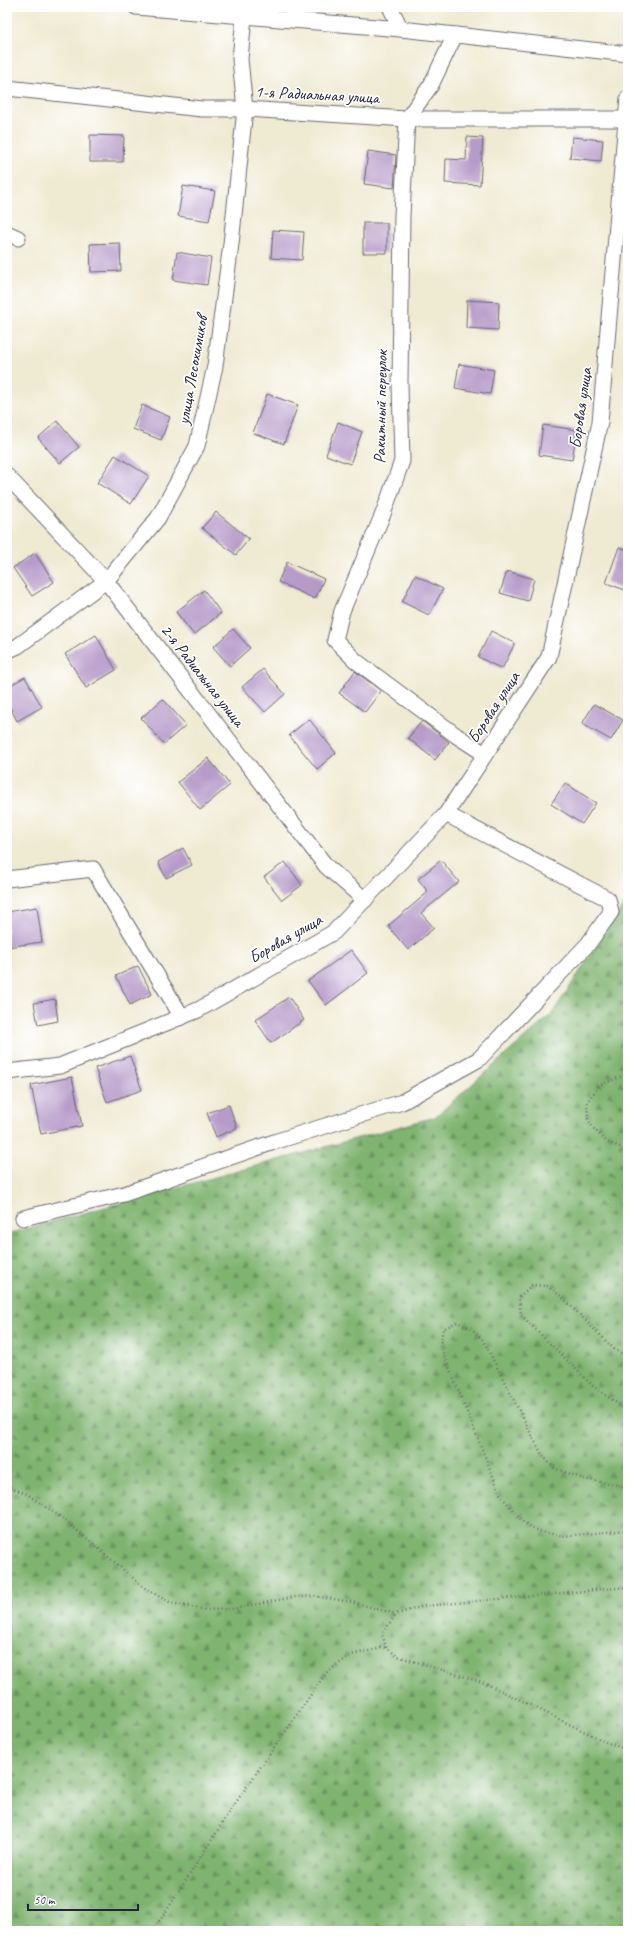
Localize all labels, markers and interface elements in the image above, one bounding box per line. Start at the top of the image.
street label: 1-я Радиальная улица [254,81,382,108]
street label: улица Лесохимиков [172,310,213,427]
street label: Ракитный переулок [369,349,392,464]
street label: Боровая улица [564,365,597,450]
street label: 2-я Радиальная улица [156,620,250,732]
street label: Боровая улица [463,666,525,747]
street label: Боровая улица [245,908,327,968]
scale bar [28,1886,138,1912]
text: 50 m [34,1892,56,1908]

